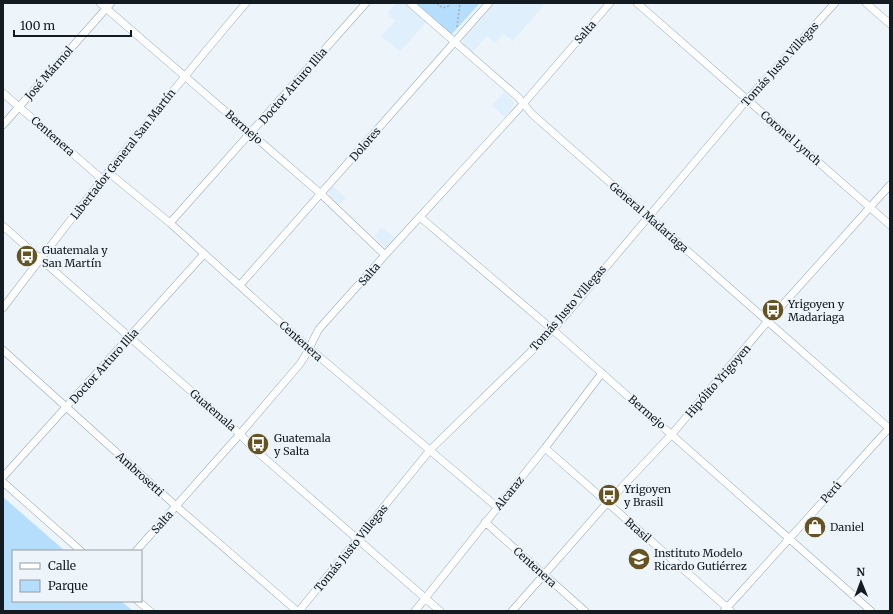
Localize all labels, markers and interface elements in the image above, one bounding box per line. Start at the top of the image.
scale bar [14,12,131,38]
street label: Salta [571,17,599,46]
text: 100 m [20,18,55,33]
street label: Tomás Justo Villegas [738,19,822,109]
street label: José Mármol [21,43,76,103]
street label: Doctor Arturo Illia [256,45,330,127]
street label: Libertador General San Martín [68,85,179,222]
street label: Bermejo [223,107,266,147]
street label: Coronel Lynch [758,108,825,169]
street label: Centenera [28,113,78,159]
street label: Dolores [346,124,384,164]
street label: General Madariaga [607,179,691,255]
bus stop icon: Guatemala y San Martín [14,243,40,269]
place label: Guatemala y San Martín [42,243,108,270]
street label: Salta [355,259,383,288]
street label: Tomás Justo Villegas [527,262,609,354]
bus stop icon: Yrigoyen y Madariaga [760,297,786,323]
place label: Yrigoyen y Madariaga [787,297,845,324]
street label: Centenera [276,318,326,364]
street label: Doctor Arturo Illia [66,325,142,407]
street label: Hipólito Yrigoyen [682,341,754,421]
street label: Guatemala [187,386,239,434]
street label: Bermejo [626,392,669,432]
bus stop icon: Guatemala y Salta [245,431,271,457]
place label: Guatemala y Salta [274,431,331,458]
street label: Ambrosetti [112,448,167,499]
street label: Alcaraz [491,473,527,514]
street label: Perú [818,478,844,506]
bus stop icon: Yrigoyen y Brasil [596,482,622,508]
place label: Yrigoyen y Brasil [623,482,672,509]
street label: Tomás Justo Villegas [311,501,391,595]
street label: Salta [148,507,176,536]
shop icon: Daniel [802,514,828,540]
street label: Brasil [622,515,654,546]
place label: Daniel [830,520,865,534]
street label: Centenera [510,544,560,590]
school or university icon: Instituto Modelo Ricardo Gutiérrez [626,546,652,572]
place label: Instituto Modelo Ricardo Gutiérrez [654,546,747,573]
legend [12,550,142,602]
text: Calle [48,558,76,573]
north arrow [841,562,881,602]
text: N [856,565,866,579]
text: Parque [48,578,88,593]

